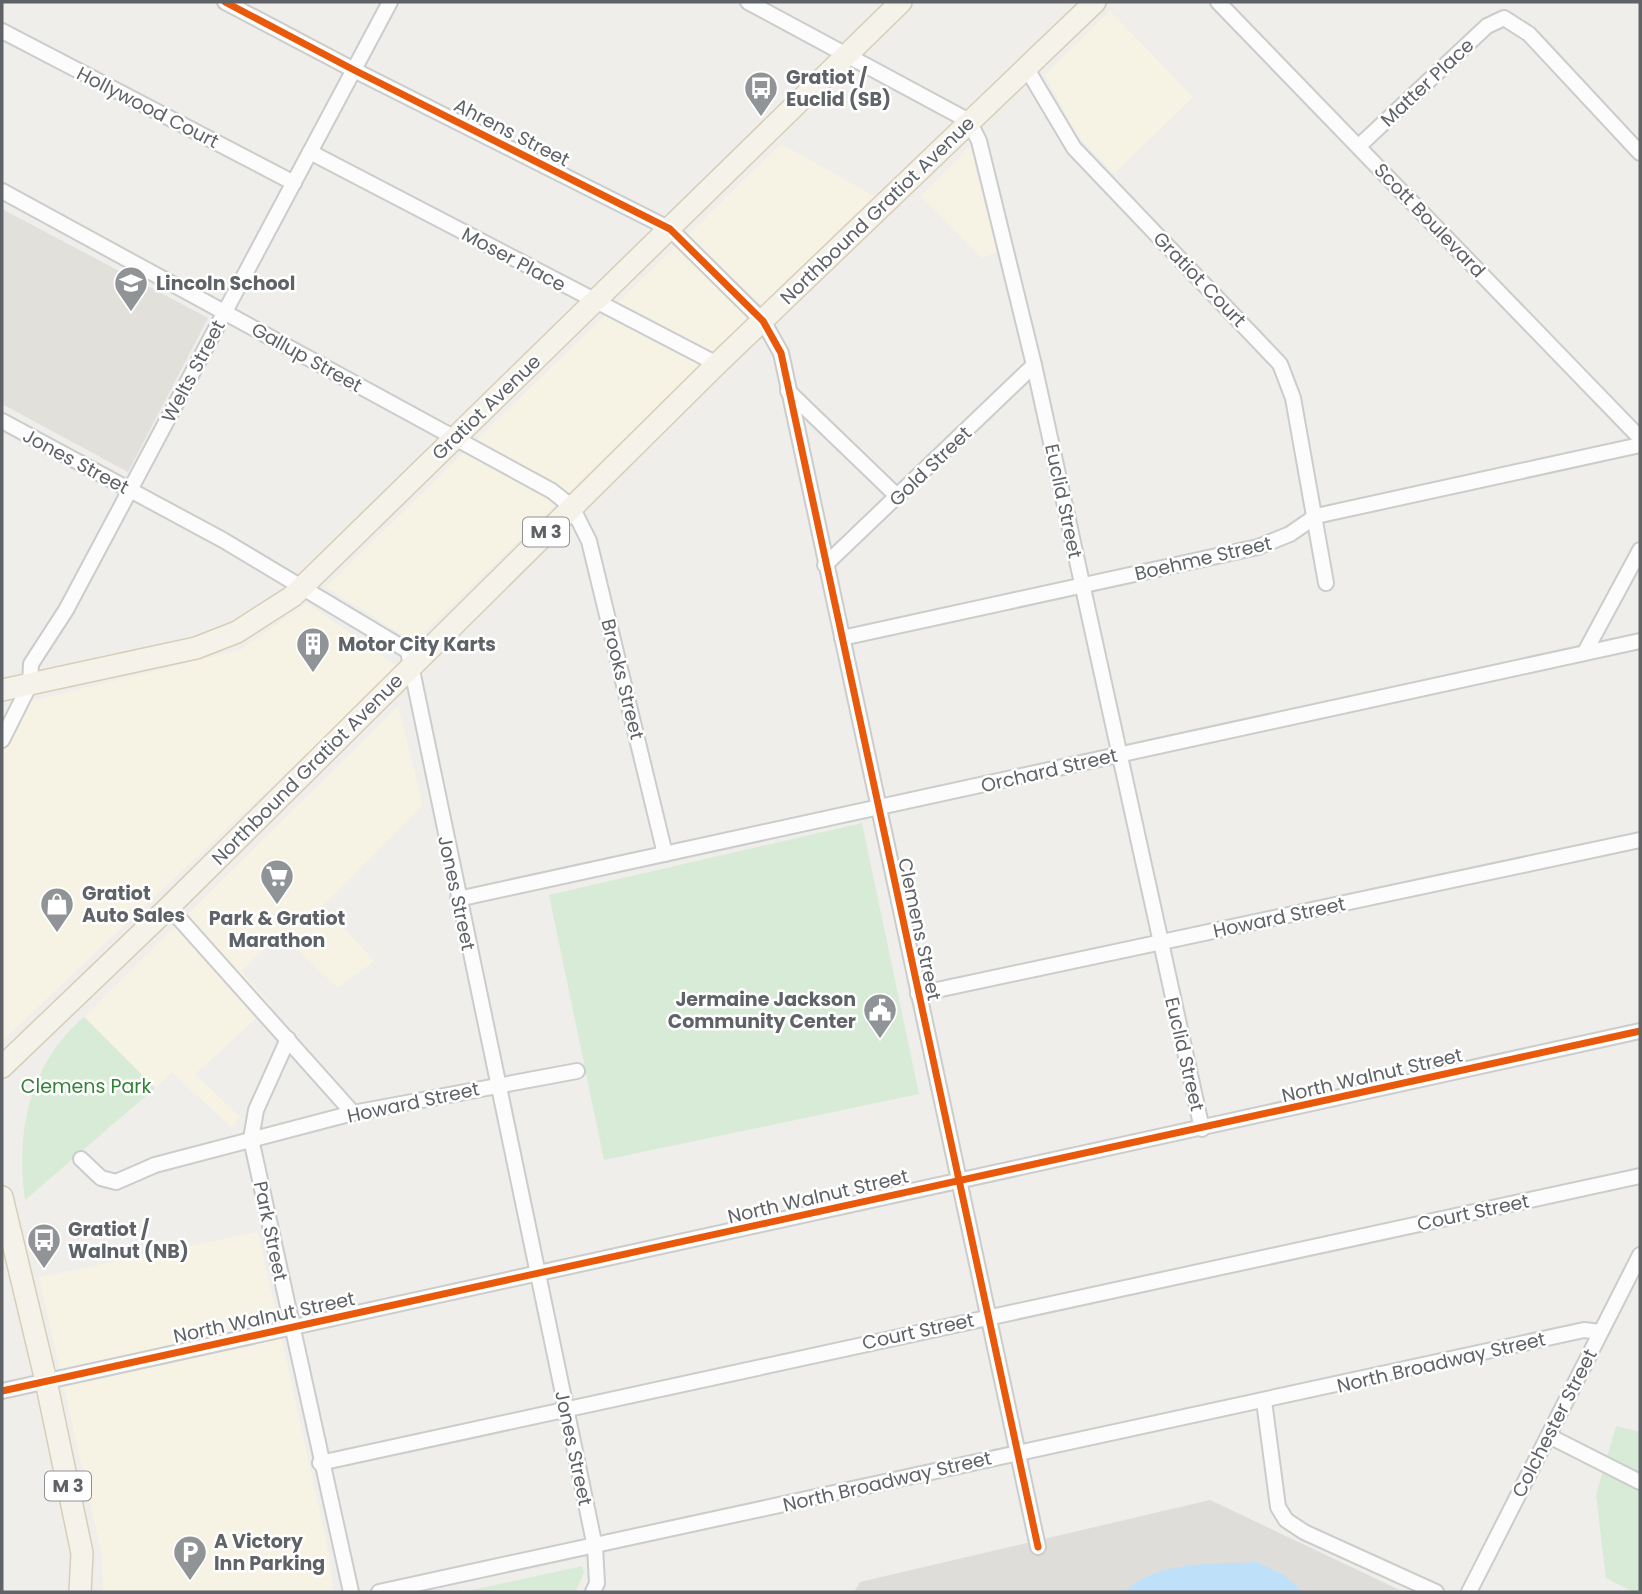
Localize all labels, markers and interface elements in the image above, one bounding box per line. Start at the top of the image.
street label: Matter Place [1375,32,1480,133]
street label: Hollywood Court [72,60,224,155]
place label: Gratiot / Euclid (SB) [786,64,891,113]
bus stop icon: Gratiot / Euclid (SB) [742,69,780,118]
street label: Ahrens Street [449,92,574,173]
street label: Northbound Gratiot Avenue [774,110,980,311]
street label: Scott Boulevard [1368,157,1491,284]
street label: Moser Place [457,221,571,298]
street label: Gratiot Court [1147,226,1252,333]
school or university icon: Lincoln School [112,264,150,313]
place label: Lincoln School [156,270,295,297]
street label: Welts Street [155,315,232,427]
street label: Gallup Street [247,316,367,399]
street label: Gratiot Avenue [426,348,547,466]
street label: Gold Street [883,420,978,513]
street label: Jones Street [18,422,134,501]
street label: Euclid Street [1038,441,1089,561]
road number: M 3 [523,518,569,546]
street label: Boehme Street [1132,530,1274,587]
street label: Brooks Street [594,616,651,742]
building icon: Motor City Karts [294,625,332,674]
place label: Motor City Karts [338,631,496,658]
street label: Northbound Gratiot Avenue [206,668,409,871]
street label: Orchard Street [978,742,1120,799]
street label: Jones Street [431,833,482,953]
street label: Clemens Street [891,855,948,1003]
supermarket icon: Park & Gratiot Marathon [258,857,296,906]
place label: Gratiot Auto Sales [82,880,185,929]
shop icon: Gratiot Auto Sales [38,885,76,934]
street label: Howard Street [1211,890,1348,945]
place label: Park & Gratiot Marathon [209,905,346,954]
place label: Jermaine Jackson Community Center [668,986,856,1035]
public building icon: Jermaine Jackson Community Center [861,991,899,1040]
street label: Euclid Street [1158,994,1211,1114]
street label: North Walnut Street [1279,1042,1465,1109]
park label: Clemens Park [21,1073,151,1100]
street label: Howard Street [345,1075,482,1130]
street label: North Walnut Street [725,1163,911,1230]
street label: Park Street [247,1179,294,1284]
street label: Court Street [1415,1187,1532,1238]
place label: Gratiot / Walnut (NB) [68,1216,189,1265]
bus stop icon: Gratiot / Walnut (NB) [25,1221,63,1270]
street label: North Walnut Street [171,1285,357,1350]
street label: Court Street [860,1306,977,1357]
street label: North Broadway Street [1334,1325,1548,1400]
street label: Colchester Street [1505,1344,1604,1502]
street label: Jones Street [548,1388,599,1508]
street label: North Broadway Street [780,1444,994,1519]
road number: M 3 [45,1471,91,1500]
place label: A Victory Inn Parking [214,1528,325,1577]
parking icon: A Victory Inn Parking [171,1533,209,1582]

